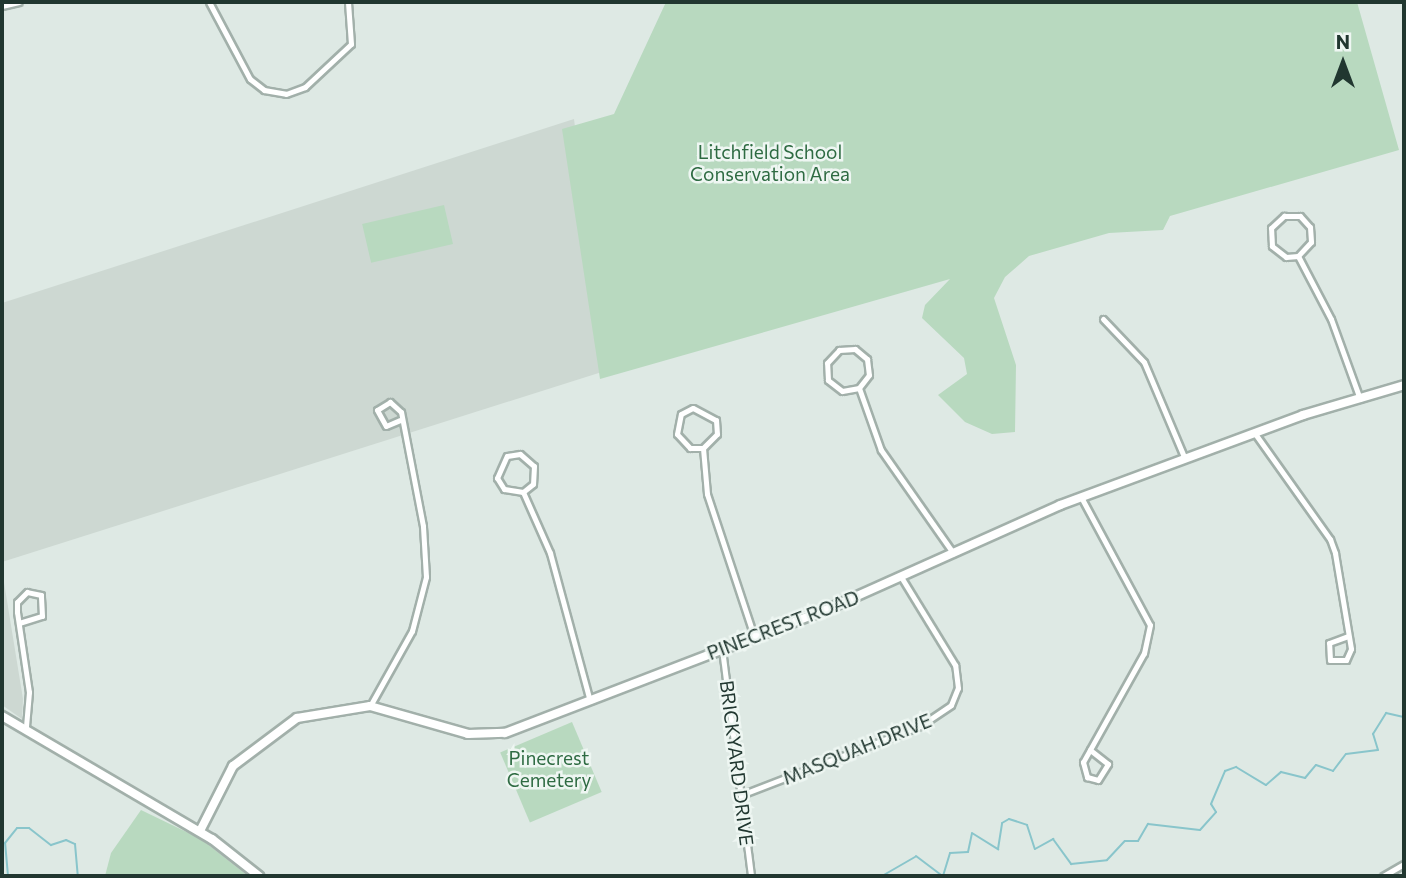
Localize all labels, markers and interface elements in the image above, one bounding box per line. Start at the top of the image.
north arrow [1308,28,1378,98]
text: N [1336,30,1350,53]
park label: Litchfield School Conservation Area [690,141,850,185]
street label: PINECREST ROAD [704,585,862,665]
street label: BRICKYARD DRIVE [716,679,758,847]
street label: MASQUAH DRIVE [779,709,935,789]
park label: Pinecrest Cemetery [507,747,591,791]

